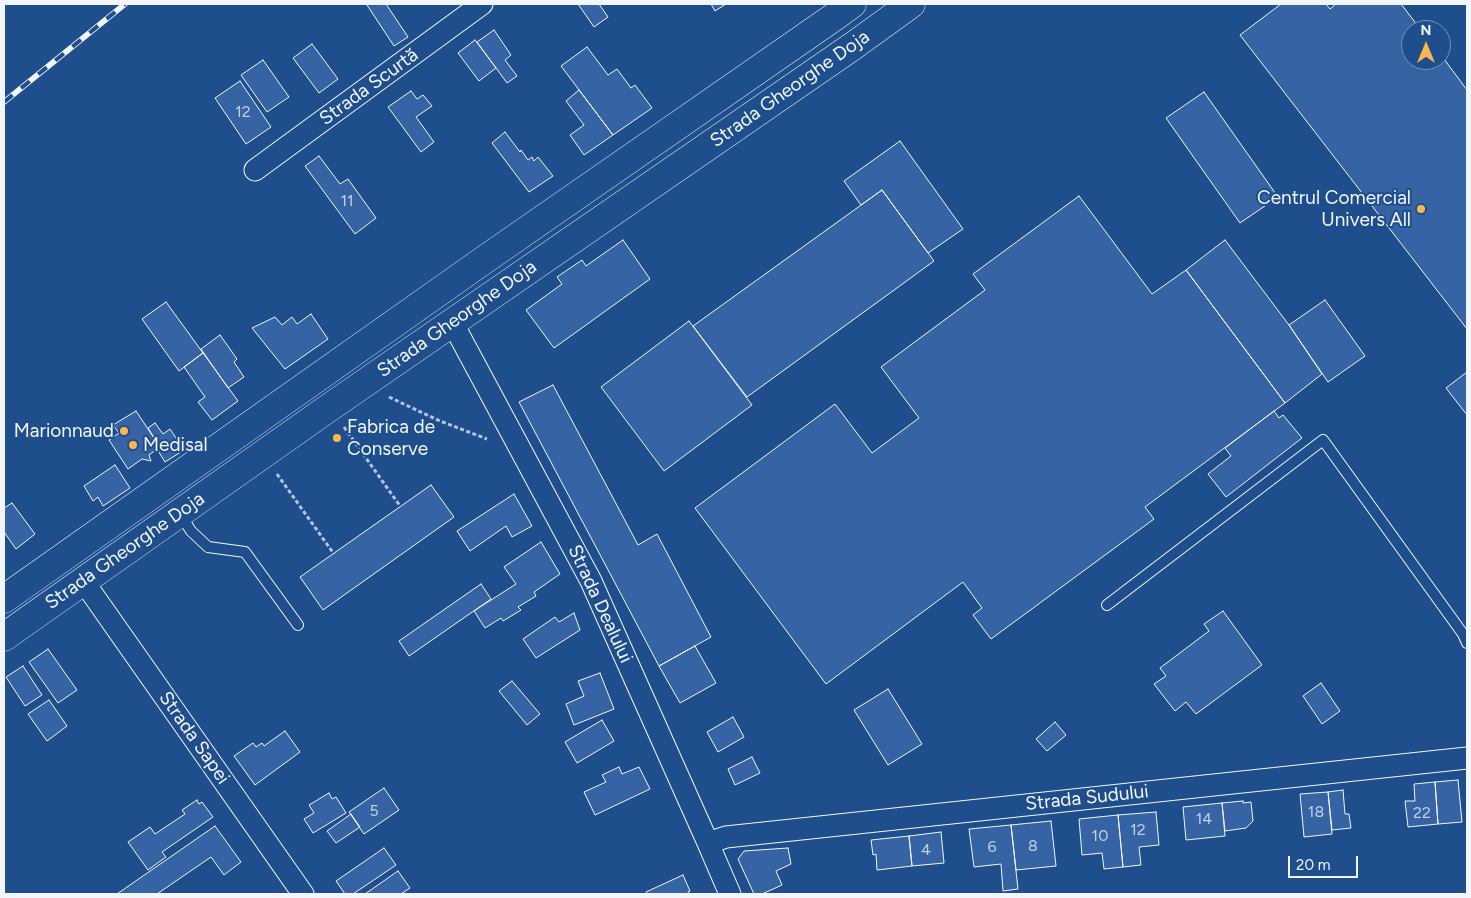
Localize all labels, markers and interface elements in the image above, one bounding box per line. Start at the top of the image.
north arrow [1401,20,1451,70]
text: N [1421,22,1431,39]
street label: Strada Gheorghe Doja [706,25,874,153]
street label: Strada Scurtă [315,44,423,130]
house number: 12 [235,102,251,122]
place label: Centrul Comercial Univers All [1257,187,1411,231]
house number: 11 [340,191,354,211]
marker: Centrul Comercial Univers All [1415,203,1427,215]
street label: Strada Gheorghe Doja [373,255,541,383]
place label: Fabrica de Conserve [347,416,435,460]
place label: Marionnaud [14,420,114,442]
marker: Marionnaud [118,425,130,437]
marker: Fabrica de Conserve [331,432,343,444]
place label: Medisal [143,434,208,456]
marker: Medisal [127,439,139,451]
street label: Strada Gheorghe Doja [41,487,209,615]
street label: Strada Dealului [563,541,637,667]
street label: Strada Sapei [154,687,234,789]
street label: Strada Sudului [1024,780,1150,816]
house number: 5 [369,801,379,821]
house number: 18 [1308,802,1324,822]
house number: 22 [1413,803,1431,823]
house number: 14 [1196,809,1212,829]
house number: 12 [1130,820,1146,840]
house number: 10 [1092,826,1108,846]
house number: 8 [1028,836,1038,856]
house number: 6 [987,837,997,857]
house number: 4 [921,840,931,860]
scale bar [1291,846,1361,878]
text: 20 m [1296,856,1330,874]

